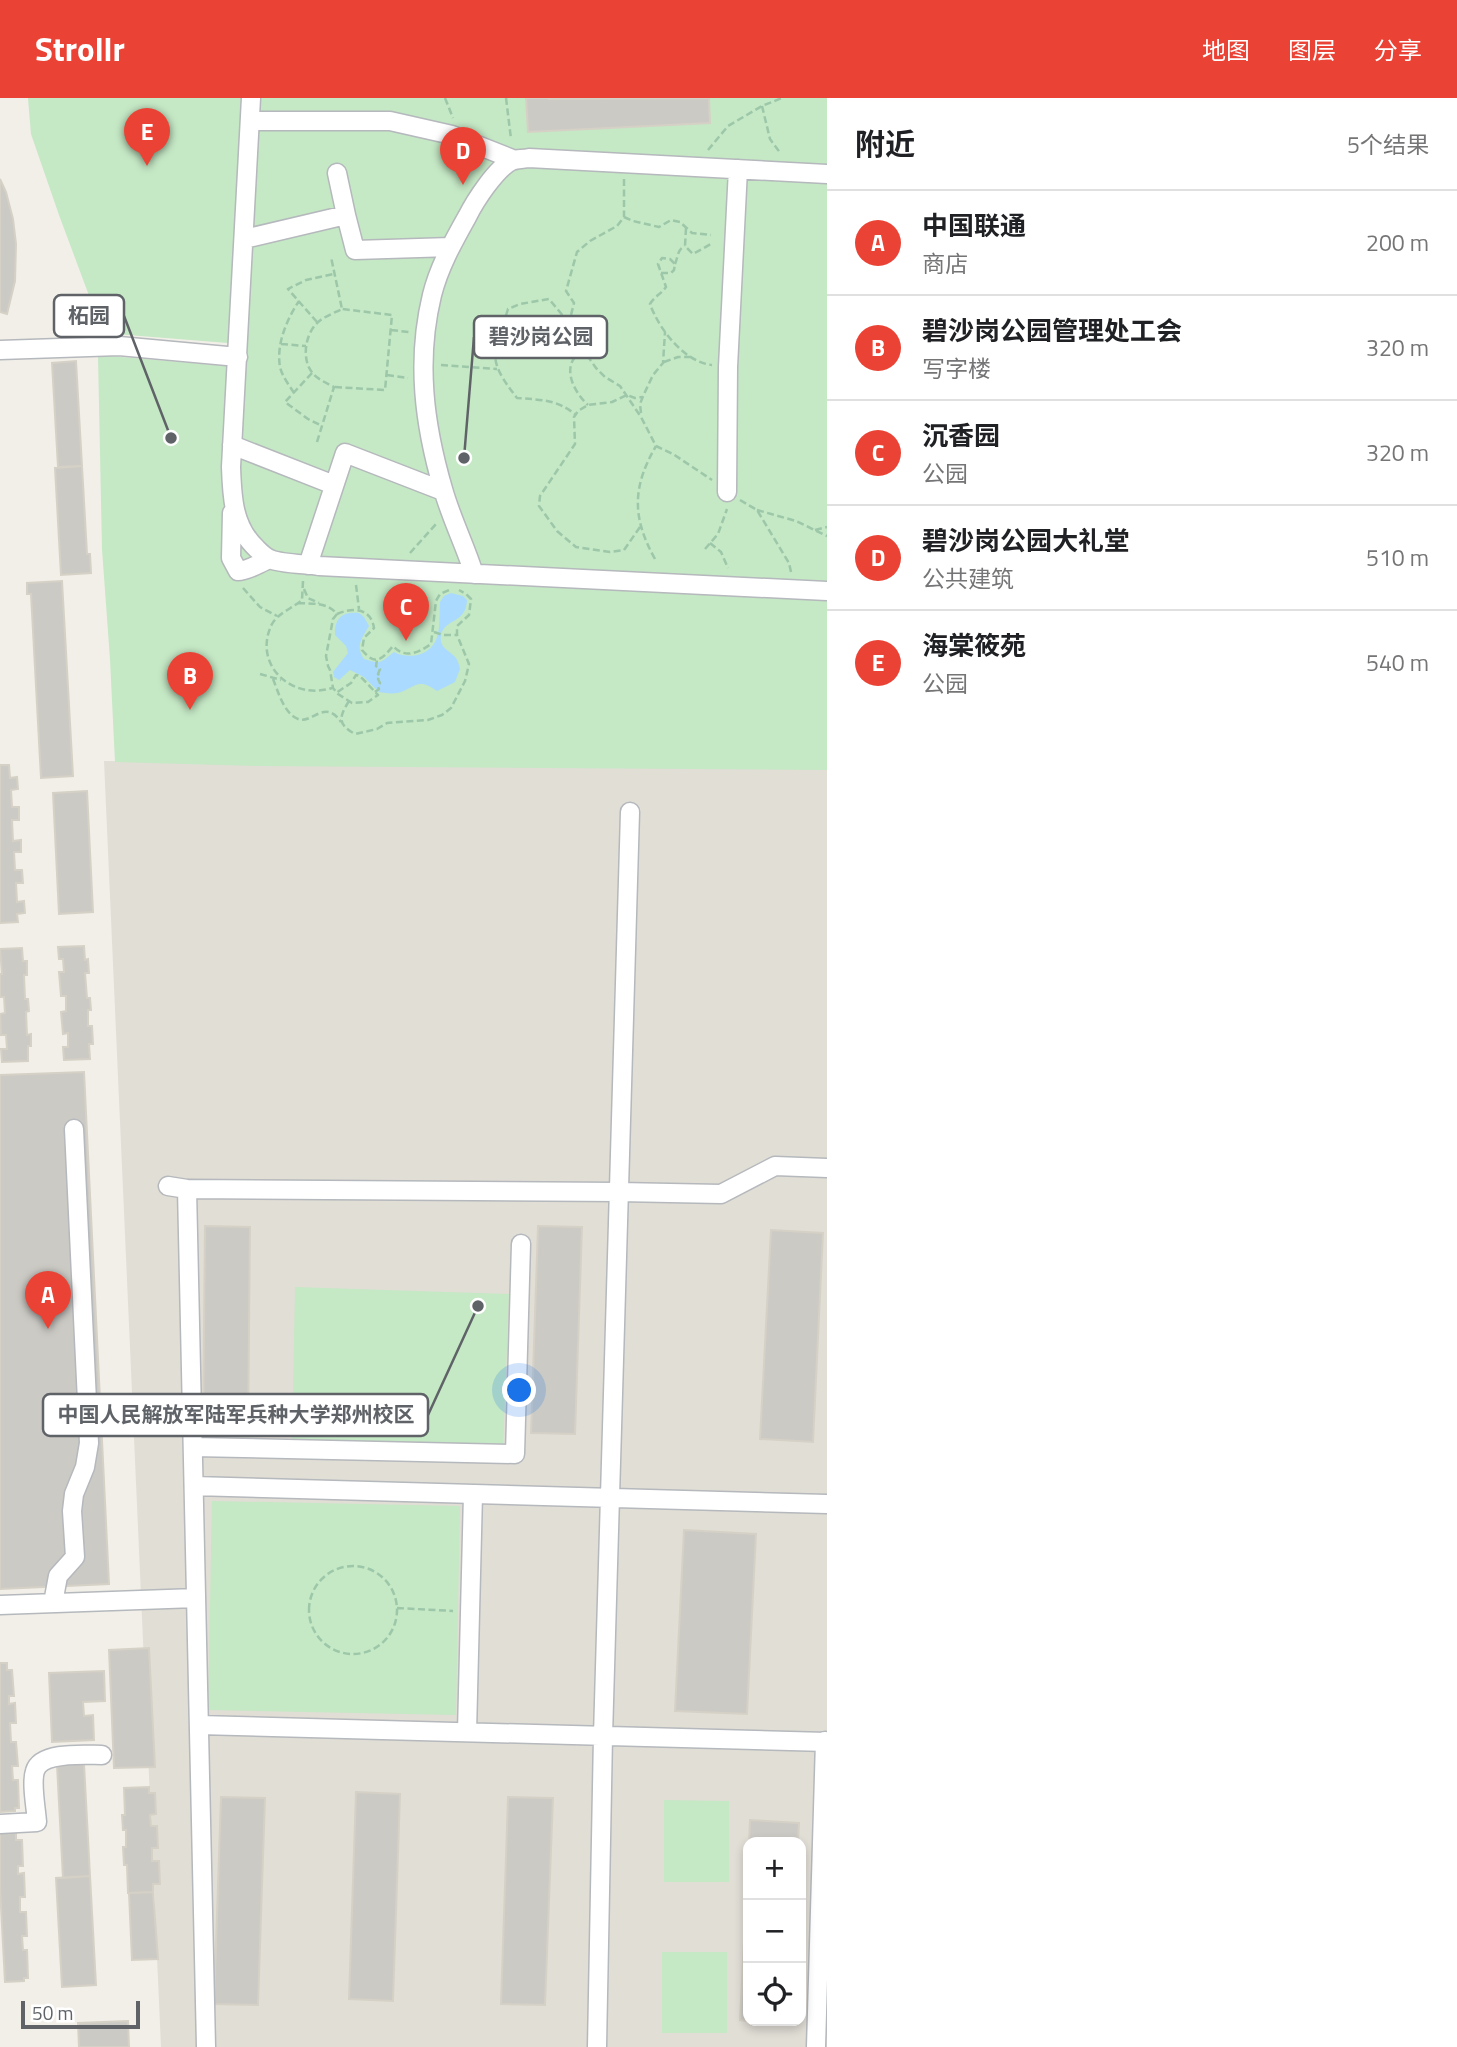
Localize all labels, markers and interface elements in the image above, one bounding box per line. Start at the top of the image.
text: Strollr [35,24,125,74]
text: 地图 [1202,32,1250,68]
text: 图层 [1288,32,1336,68]
text: 分享 [1374,32,1422,68]
pin: E [124,108,170,166]
text: 附近 [855,121,915,167]
pin: D [440,127,486,185]
text: 5个结果 [1347,127,1429,162]
text: 中国联通 [922,206,1026,245]
text: A [871,225,885,260]
text: 200 m [1366,225,1429,260]
text: 商店 [922,246,968,281]
callout: 柘园 [54,295,124,337]
text: 柘园 [68,299,110,331]
text: 碧沙岗公园管理处工会 [922,311,1182,350]
callout: 碧沙岗公园 [474,316,607,358]
text: 碧沙岗公园 [489,320,594,352]
text: B [871,330,885,365]
text: 320 m [1366,330,1429,365]
text: 写字楼 [922,351,991,386]
text: 沉香园 [922,416,1000,455]
text: C [872,435,884,470]
text: 320 m [1366,435,1429,470]
text: 公园 [922,456,968,491]
text: 碧沙岗公园大礼堂 [922,521,1130,560]
text: D [871,540,885,575]
text: 510 m [1366,540,1429,575]
text: 公共建筑 [922,561,1014,596]
pin: C [383,583,429,641]
text: 海棠筱苑 [922,626,1026,665]
text: E [872,645,884,680]
text: 540 m [1366,645,1429,680]
pin: B [167,652,213,710]
text: 公园 [922,666,968,701]
pin: A [25,1271,71,1329]
your location [502,1373,536,1407]
callout: 中国人民解放军陆军兵种大学郑州校区 [43,1394,428,1436]
text: 中国人民解放军陆军兵种大学郑州校区 [58,1398,415,1430]
map controls [743,1837,806,2026]
button: + [743,1837,806,1900]
button: − [743,1900,806,1963]
button: locate [743,1963,806,2026]
scale bar [21,1998,140,2030]
text: 50 m [32,1998,73,2027]

